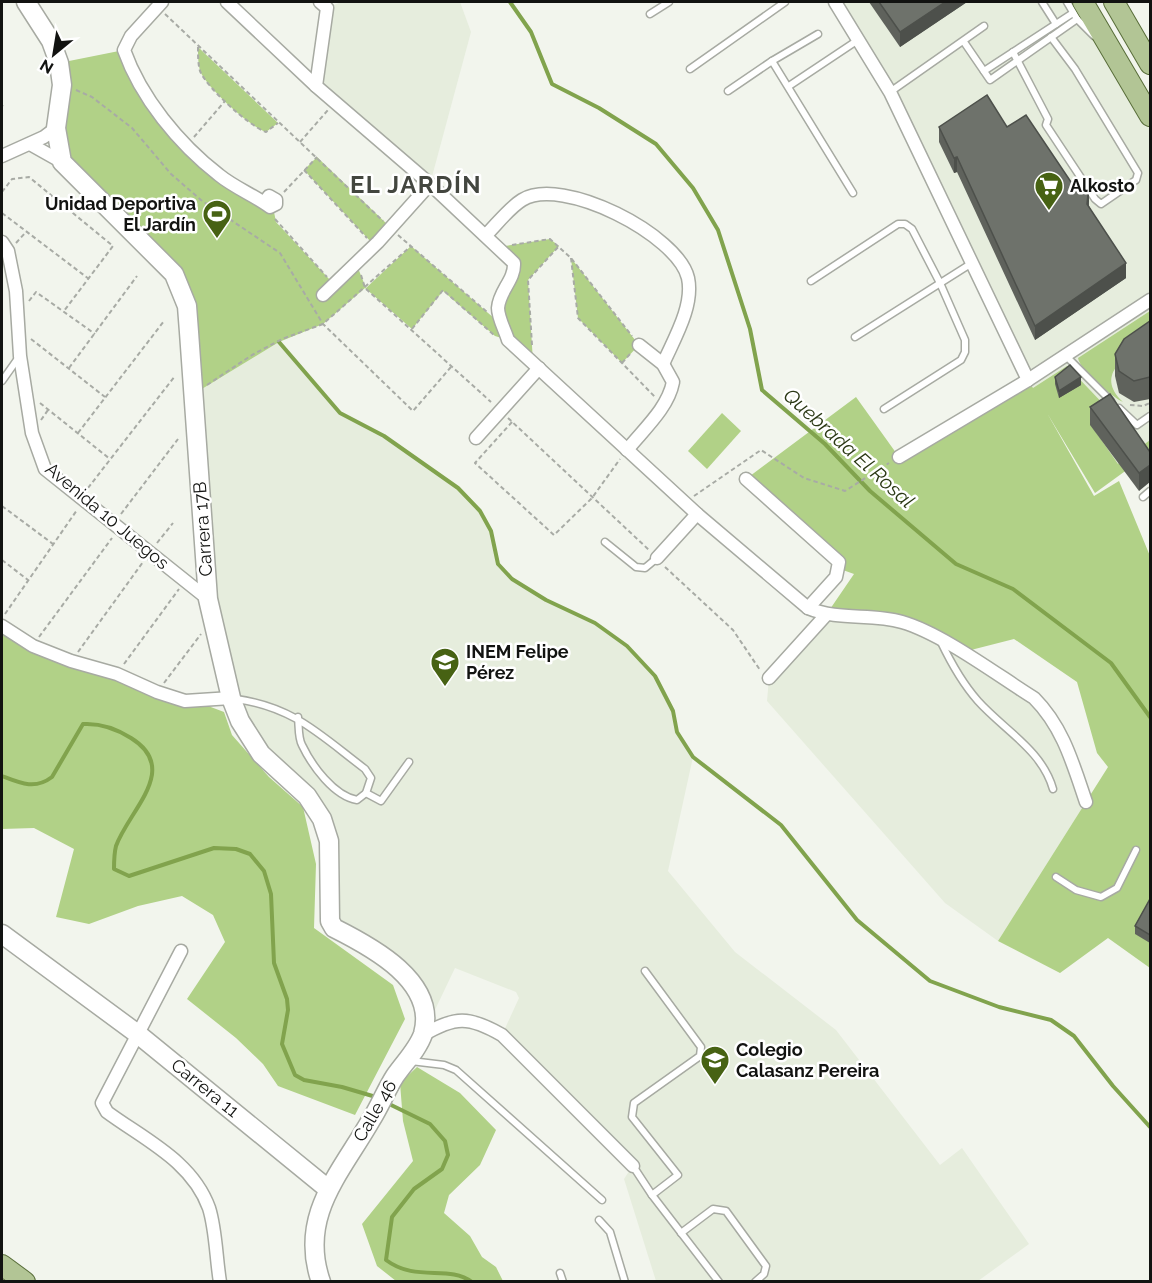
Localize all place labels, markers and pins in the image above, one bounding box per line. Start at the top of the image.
supermarket icon: Alkosto [1033,170,1065,212]
place label: Alkosto [1070,175,1135,196]
place label: Unidad Deportiva El Jardín [45,193,196,235]
sports icon: Unidad Deportiva El Jardín [201,198,233,240]
place label: INEM Felipe Pérez [466,641,569,683]
school or university icon: INEM Felipe Pérez [429,646,461,688]
place label: Colegio Calasanz Pereira [736,1039,879,1081]
school or university icon: Colegio Calasanz Pereira [699,1044,731,1086]

